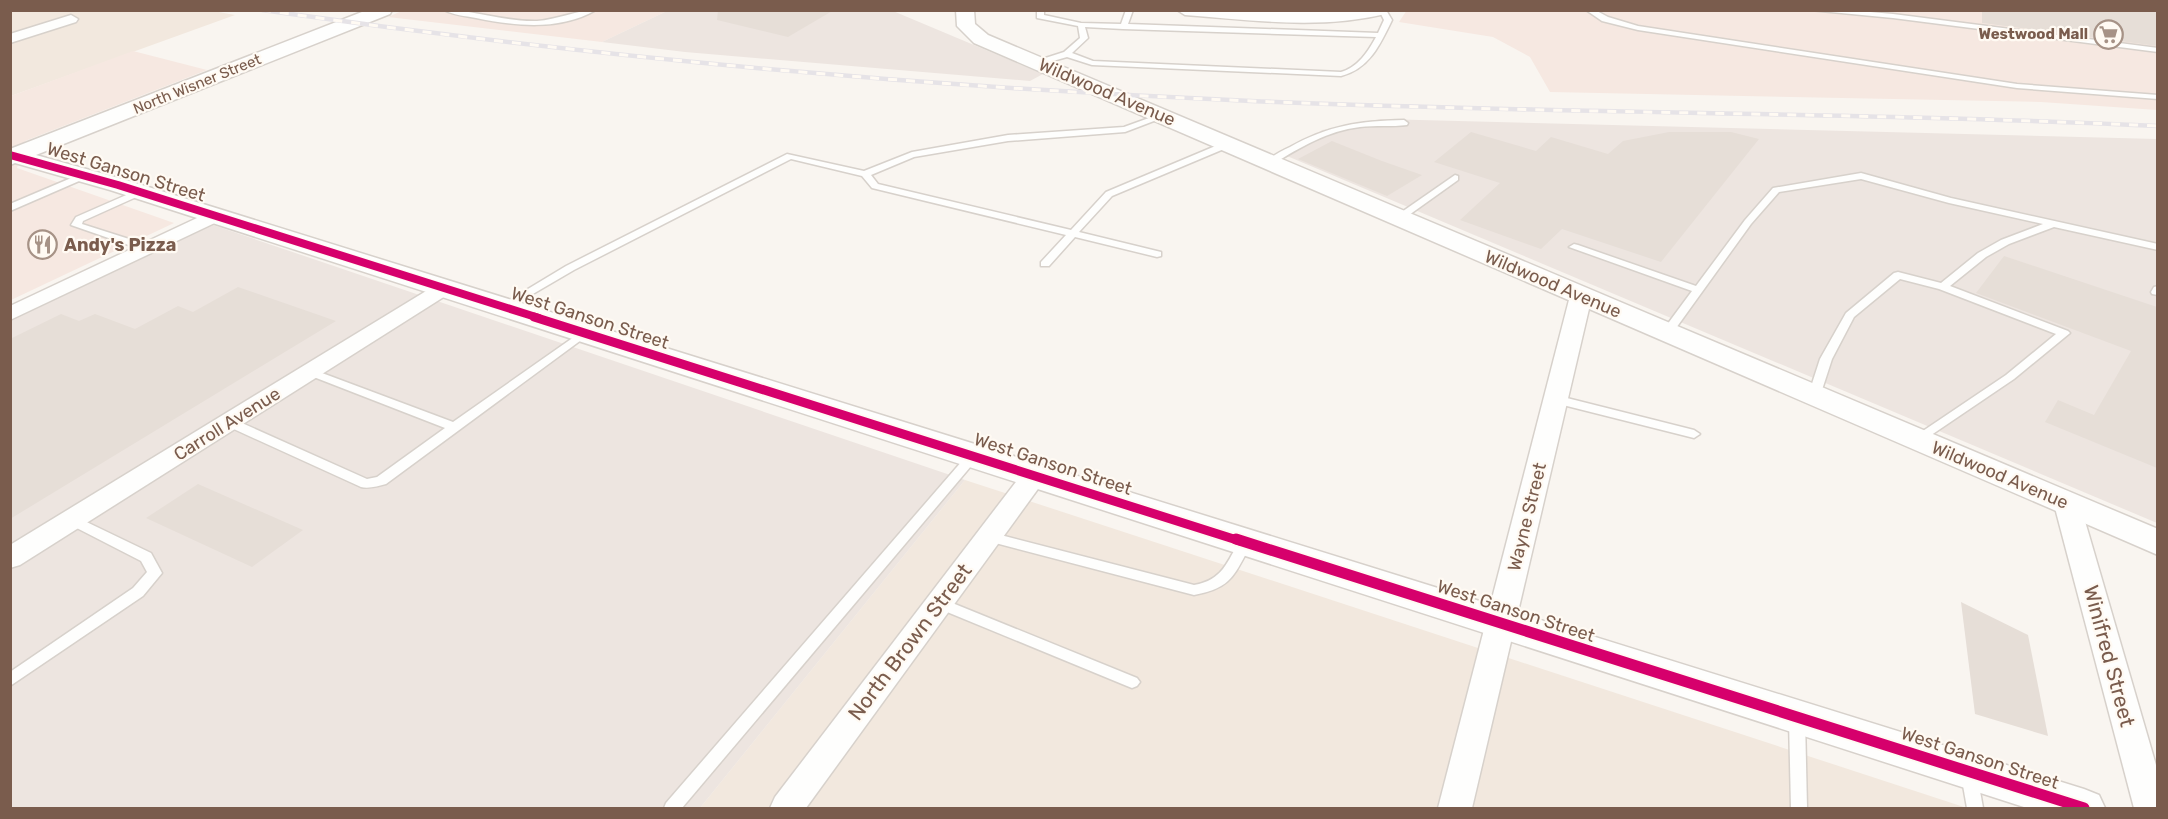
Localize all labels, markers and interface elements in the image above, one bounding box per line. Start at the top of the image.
supermarket icon: Westwood Mall [2093,18,2125,50]
place label: Westwood Mall [1978,25,2088,43]
street label: North Wisner Street [130,50,264,118]
street label: Wildwood Avenue [1035,53,1179,131]
street label: West Ganson Street [44,137,208,207]
restaurant icon: Andy's Pizza [27,229,59,261]
place label: Andy's Pizza [64,234,176,256]
street label: Wildwood Avenue [1481,245,1625,323]
street label: West Ganson Street [508,282,672,354]
street label: Carroll Avenue [170,382,284,466]
street label: West Ganson Street [971,428,1135,500]
street label: Wildwood Avenue [1928,436,2072,514]
street label: Wayne Street [1503,460,1551,574]
street label: North Brown Street [843,558,977,725]
street label: West Ganson Street [1434,575,1598,647]
street label: Winifred Street [2079,582,2140,729]
street label: West Ganson Street [1898,722,2062,794]

